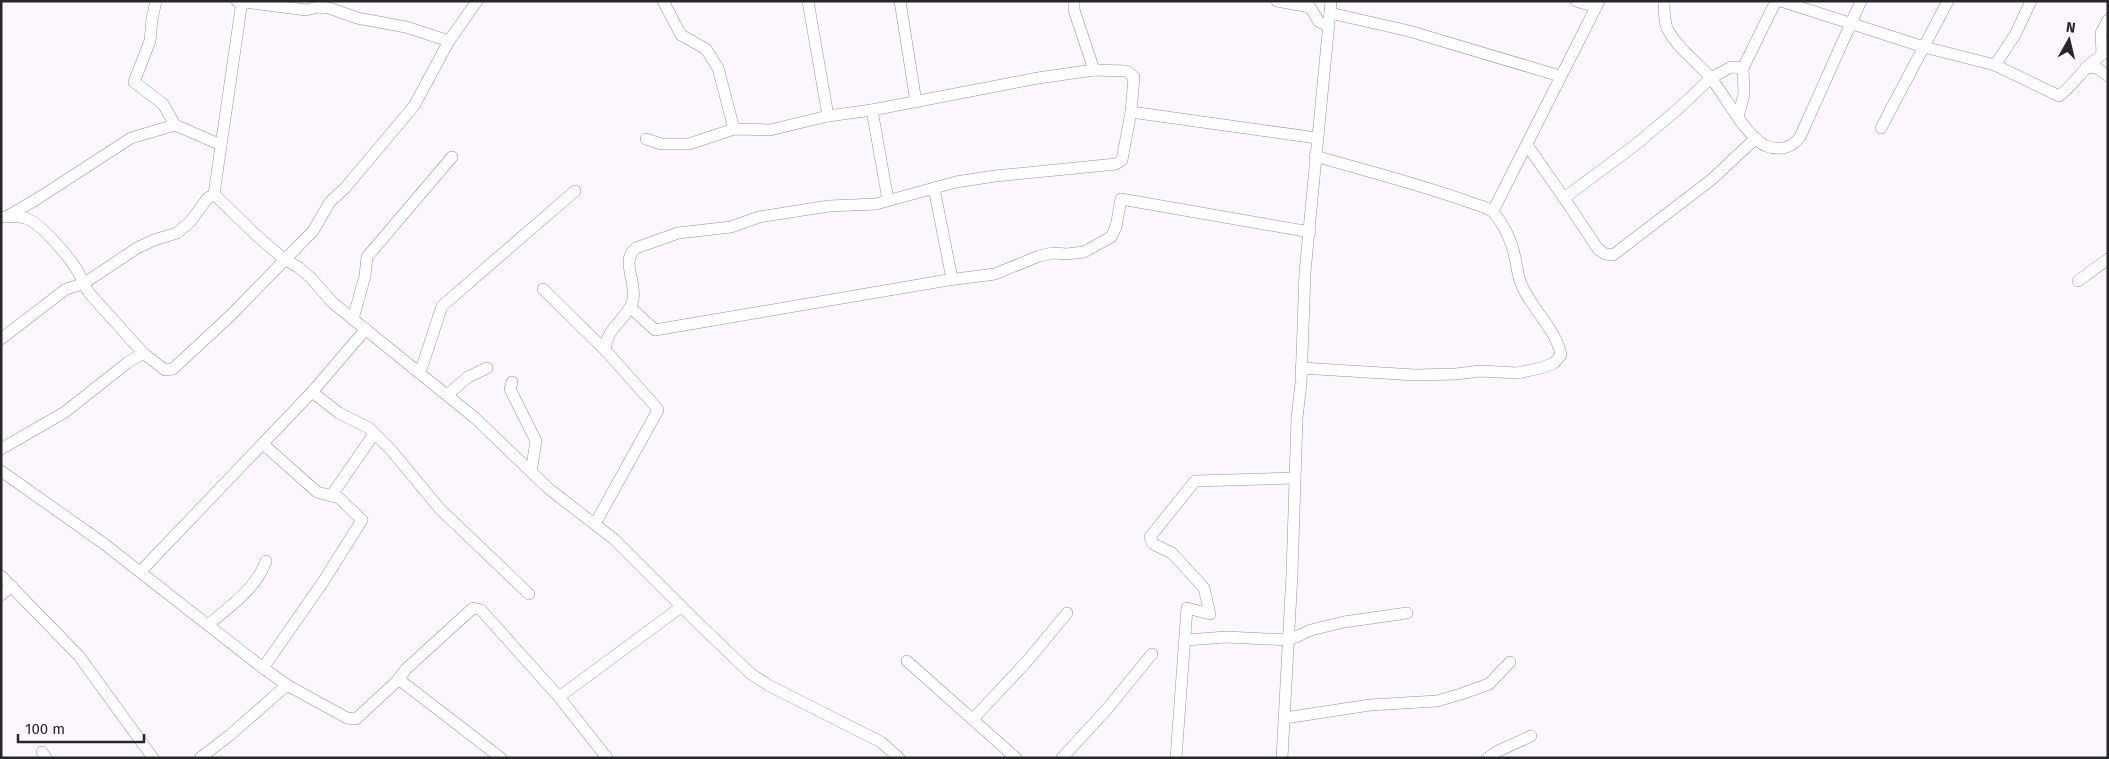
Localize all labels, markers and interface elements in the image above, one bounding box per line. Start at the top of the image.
north arrow [2044,15,2094,65]
text: N [2065,19,2077,37]
scale bar [18,712,144,744]
text: 100 m [25,720,65,738]

